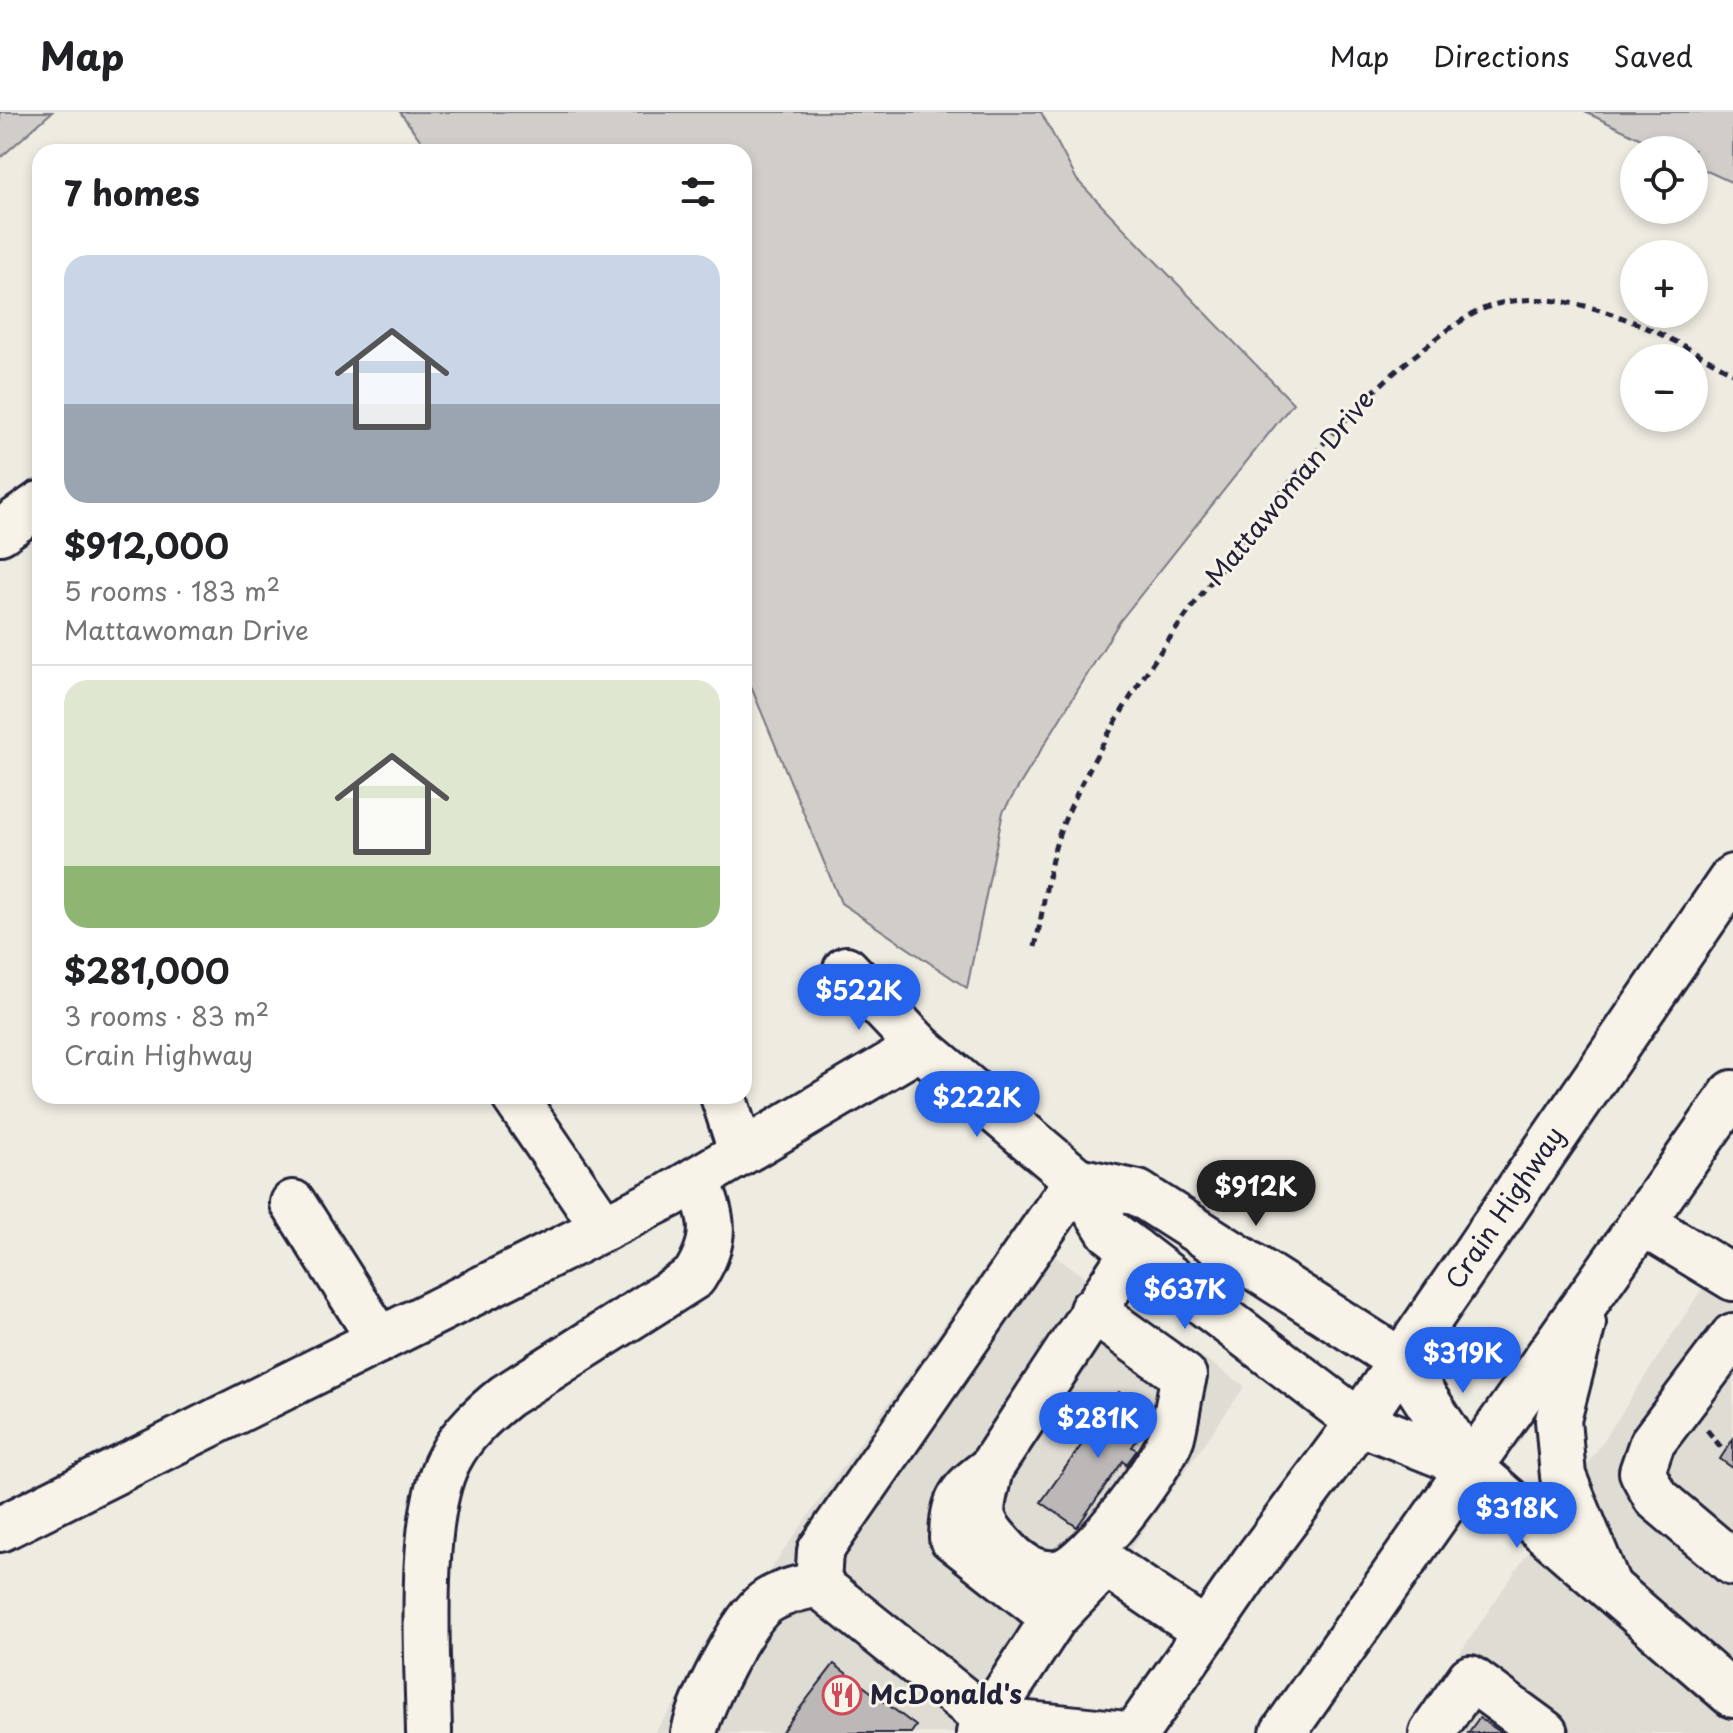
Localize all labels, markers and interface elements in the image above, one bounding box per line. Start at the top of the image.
text: Map [40,27,124,84]
text: Map [1330,34,1389,77]
text: Directions [1433,34,1570,77]
text: Saved [1614,34,1693,77]
map controls [1620,136,1708,432]
button: locate [1620,136,1708,224]
text: 7 homes [64,166,200,218]
icon: filters [676,170,720,214]
button: + [1620,240,1708,328]
icon: home [320,307,464,451]
button: − [1620,344,1708,432]
street label: Mattawoman Drive [1195,381,1382,593]
text: $912,000 [64,519,229,571]
text: 5 rooms · 183 m² [64,571,280,610]
text: Mattawoman Drive [64,610,309,649]
icon: home [320,732,464,876]
text: $281,000 [64,944,229,996]
pin: $522K [803,964,915,1032]
text: $522K [816,970,903,1009]
text: 3 rooms · 83 m² [64,996,269,1035]
text: Crain Highway [64,1035,253,1074]
pin: $222K [921,1071,1033,1139]
text: $222K [933,1077,1021,1116]
street label: Crain Highway [1435,1118,1573,1296]
pin: $912K [1200,1160,1312,1228]
text: $912K [1215,1166,1297,1205]
pin: $637K [1129,1263,1241,1331]
text: $637K [1144,1269,1226,1308]
pin: $319K [1407,1327,1519,1395]
text: $319K [1423,1333,1503,1372]
pin: $281K [1042,1392,1154,1460]
text: $281K [1057,1398,1139,1437]
pin: $318K [1461,1482,1573,1550]
text: $318K [1476,1488,1558,1527]
restaurant icon: McDonald's [821,1674,863,1716]
place label: McDonald's [870,1674,1022,1713]

